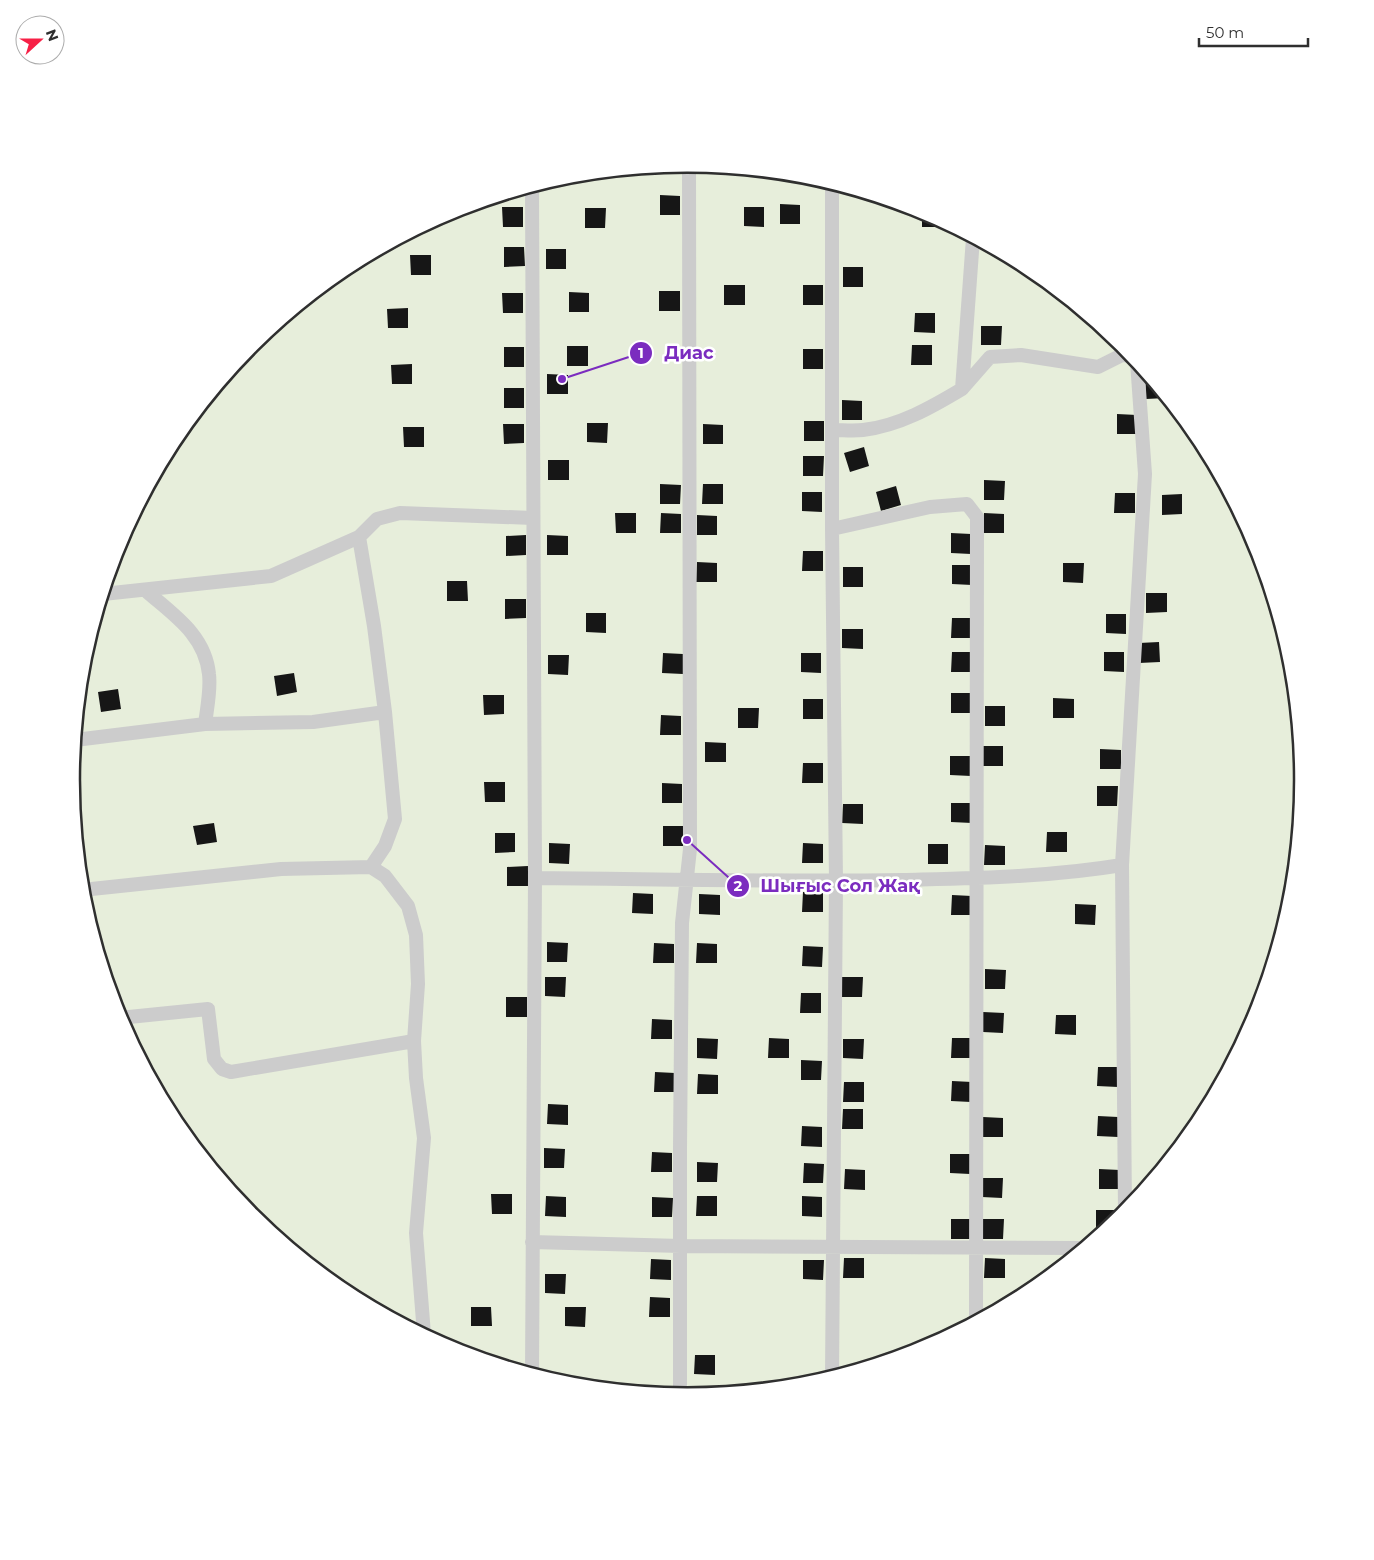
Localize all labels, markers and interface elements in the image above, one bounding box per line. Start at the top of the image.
north arrow [15,15,65,65]
scale bar [1199,15,1308,47]
text: 50 m [1206,23,1244,42]
text: N [42,27,63,44]
callout: Диас [629,336,723,369]
text: Диас [664,342,714,364]
text: 1 [638,343,644,362]
callout: Шығыс Сол Жақ [726,870,930,903]
text: Шығыс Сол Жақ [760,875,920,897]
text: 2 [734,876,743,895]

